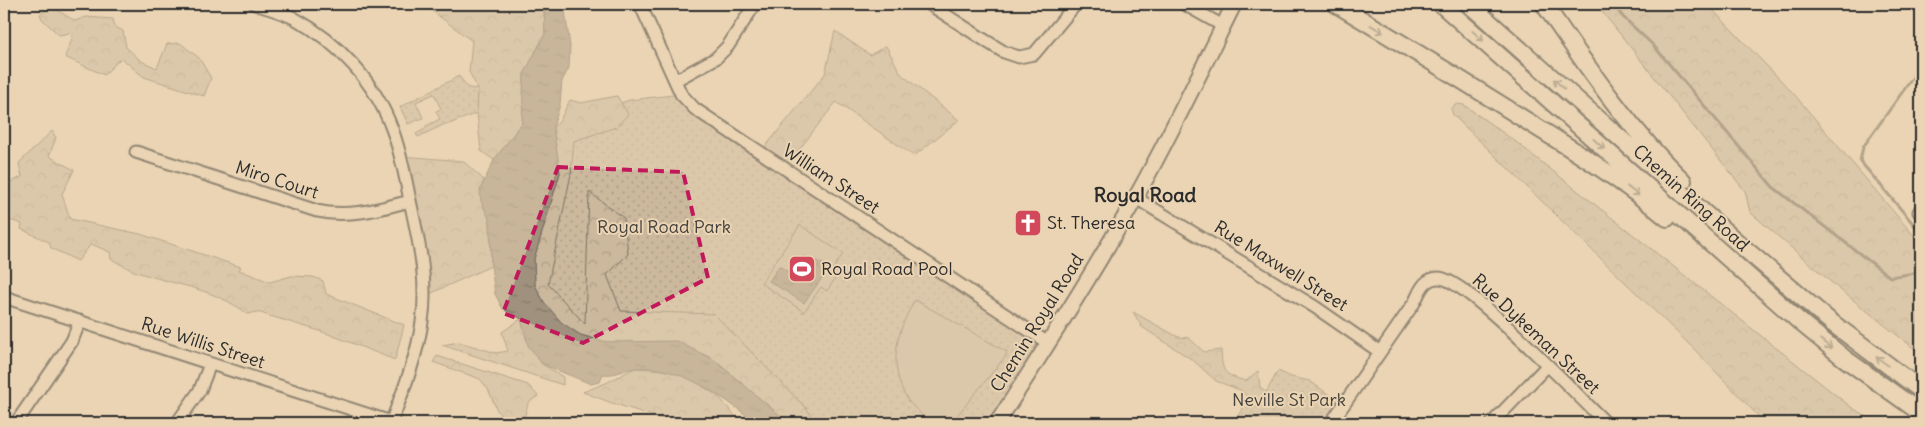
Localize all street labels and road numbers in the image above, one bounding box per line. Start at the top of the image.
street label: William Street [779,139,884,218]
street label: Chemin Ring Road [1628,139,1755,256]
street label: Miro Court [233,155,322,204]
street label: Rue Maxwell Street [1210,215,1352,316]
street label: Chemin Royal Road [985,249,1089,396]
street label: Rue Dykeman Street [1468,269,1605,399]
street label: Rue Willis Street [138,312,268,373]

